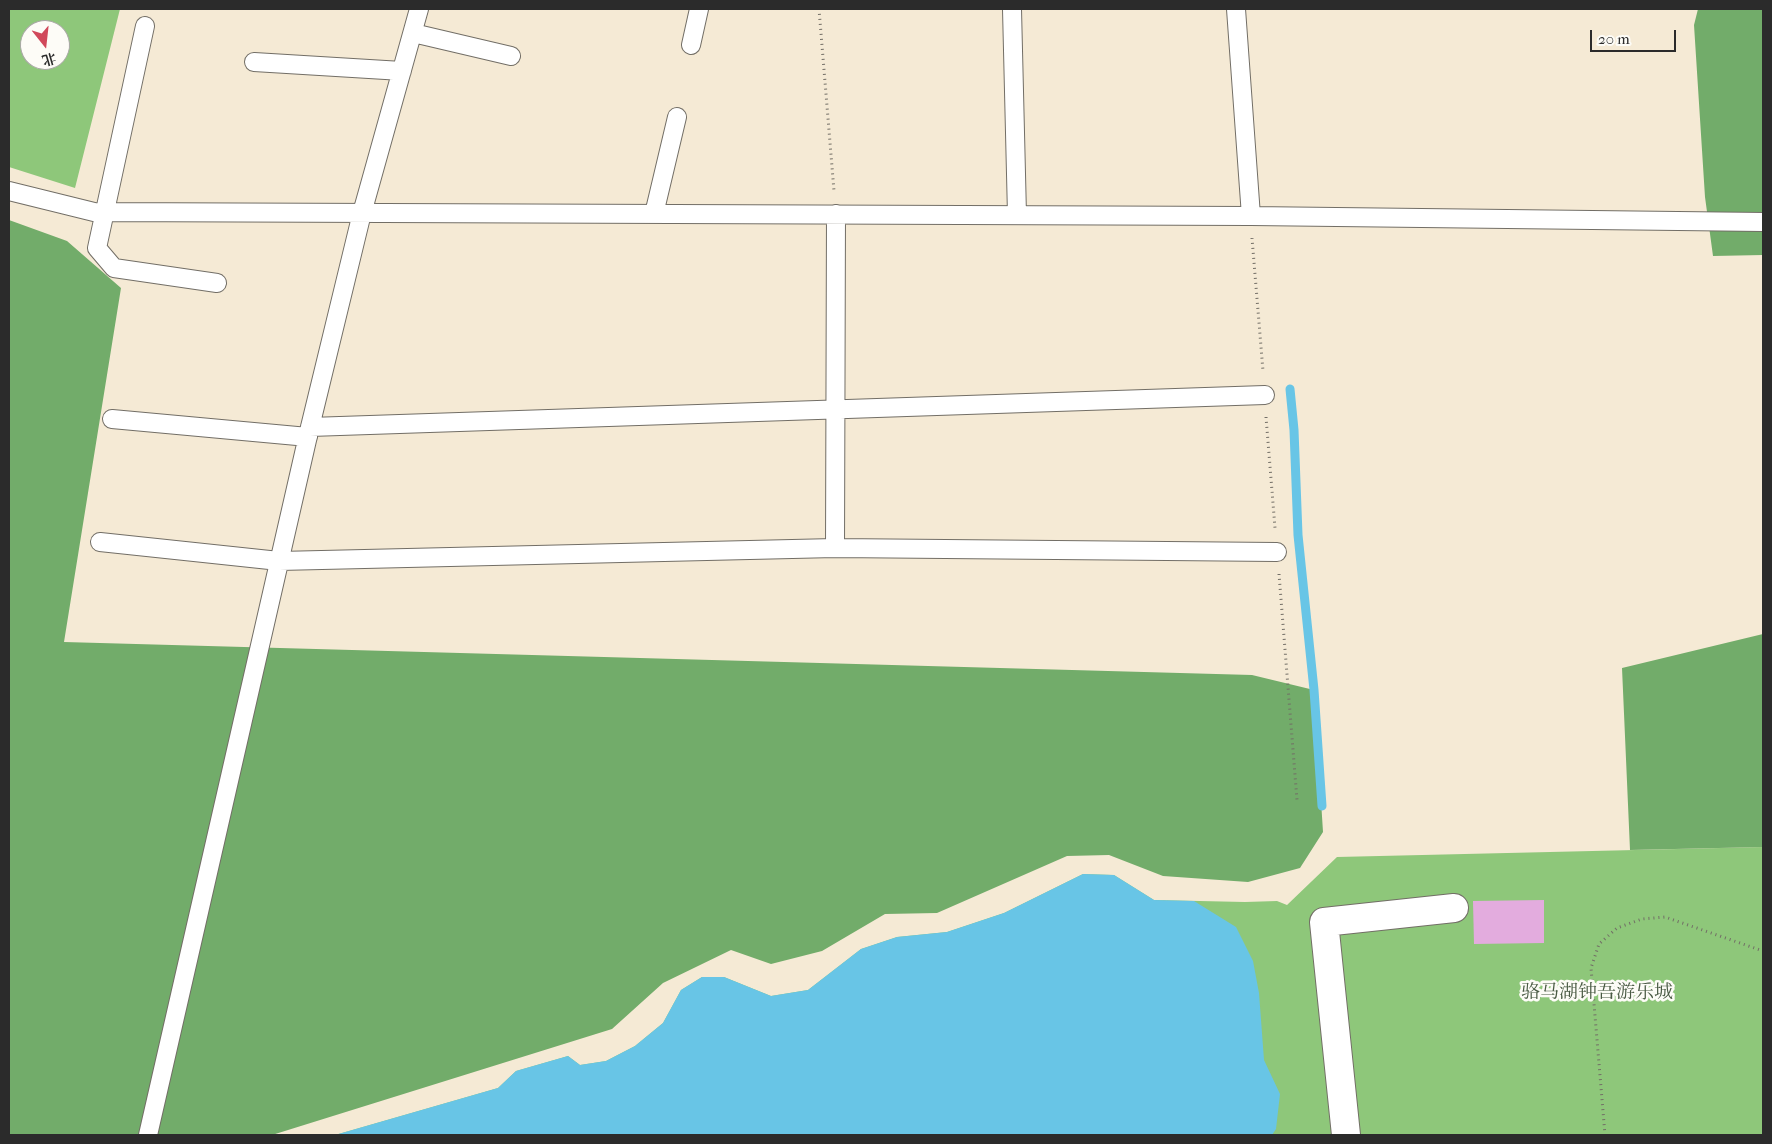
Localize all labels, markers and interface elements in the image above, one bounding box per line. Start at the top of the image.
north arrow [20,20,70,70]
scale bar [1592,20,1678,52]
text: 20 m [1598,30,1630,48]
text: 北 [40,49,58,69]
park label: 骆马湖钟吾游乐城 [1521,982,1673,1004]

